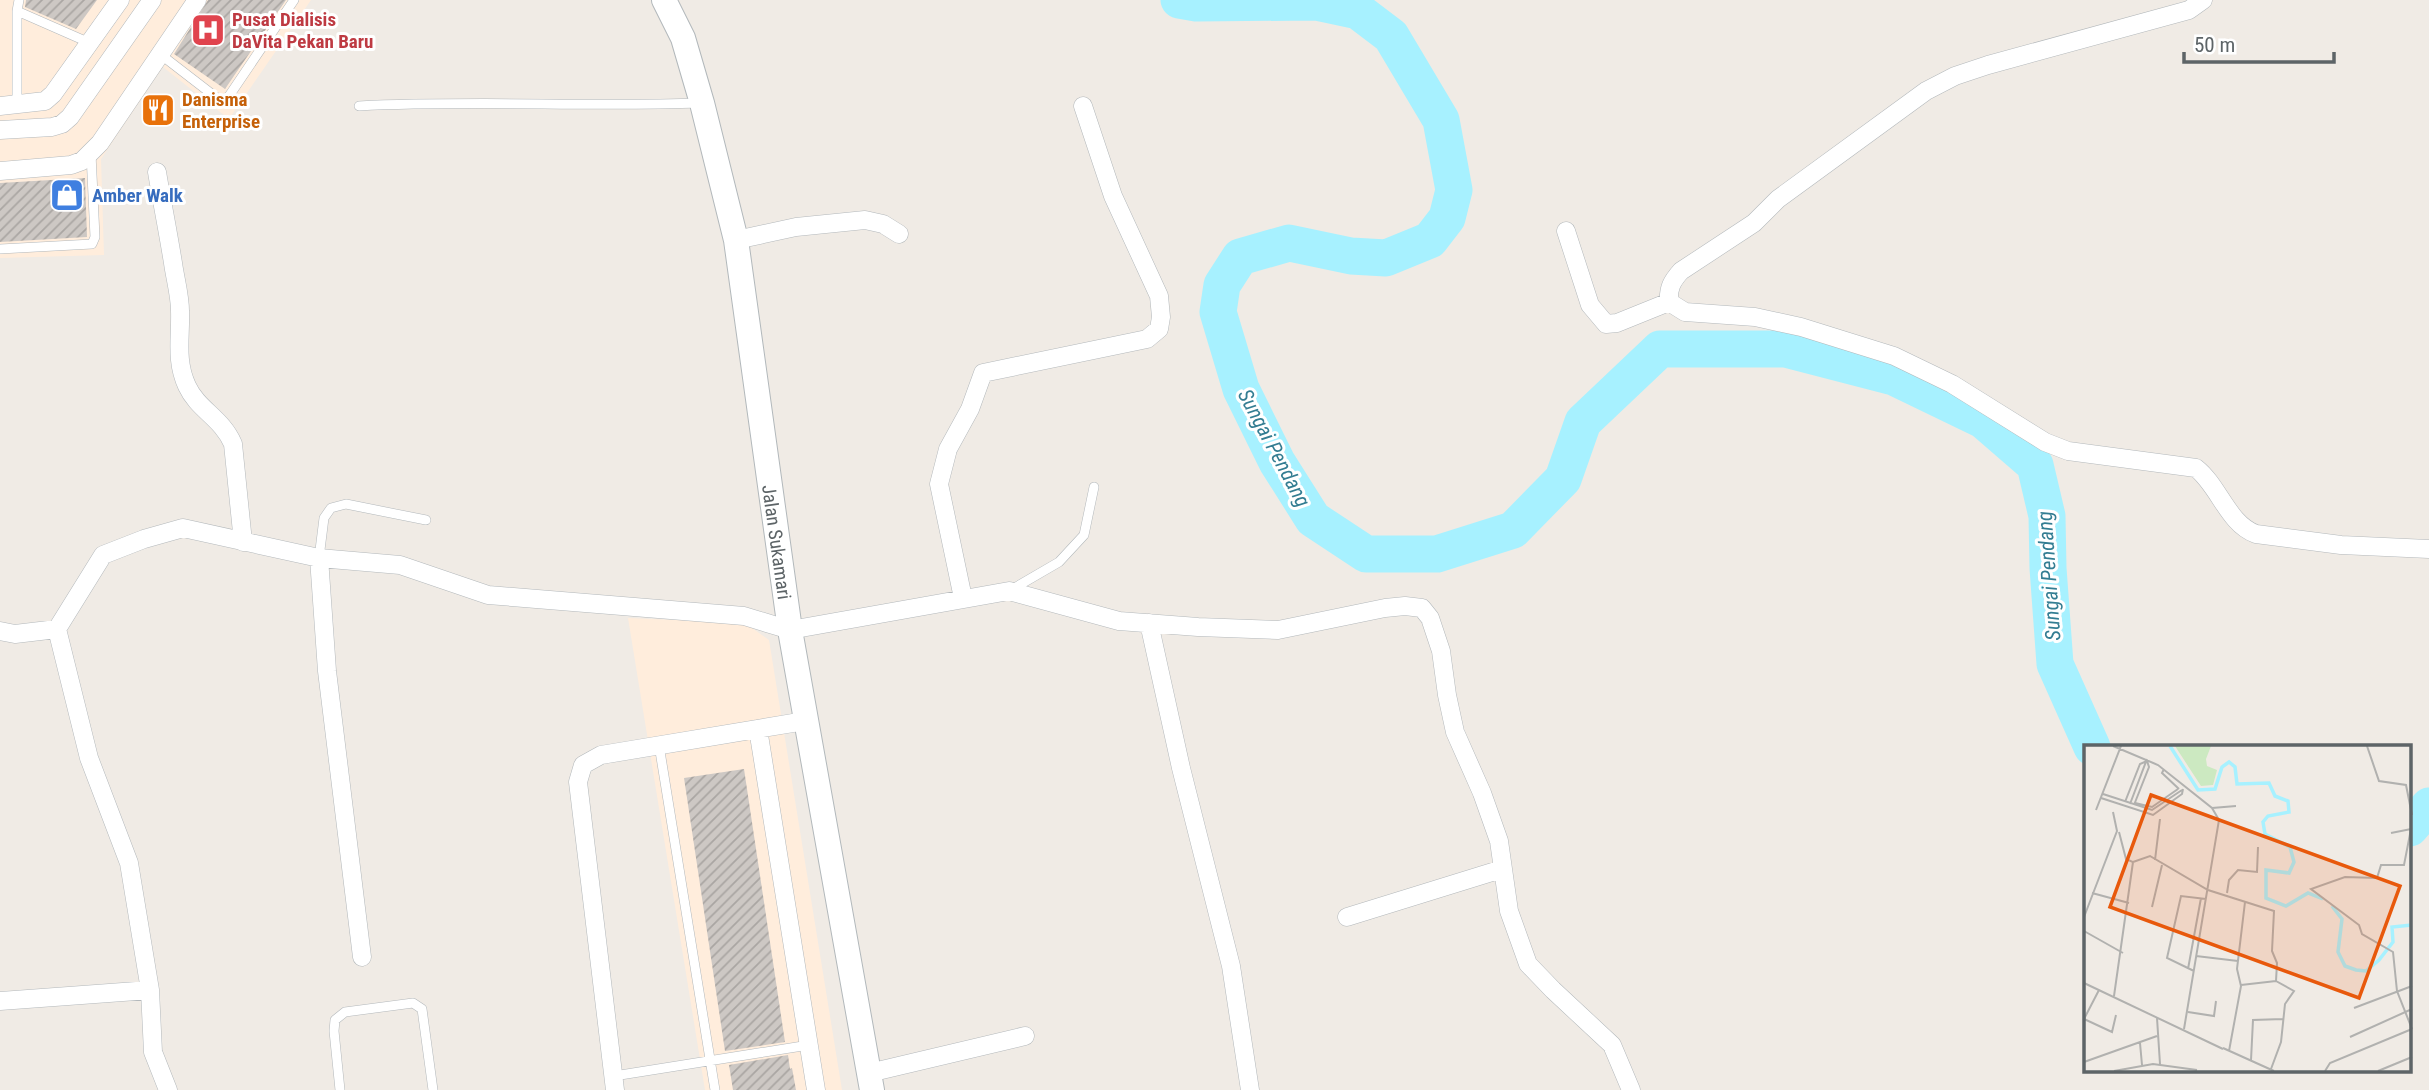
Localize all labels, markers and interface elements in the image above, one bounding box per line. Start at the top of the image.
place label: Pusat Dialisis DaVita Pekan Baru [232,8,373,53]
hospital icon: Pusat Dialisis DaVita Pekan Baru [189,11,227,49]
scale bar [2184,21,2334,65]
text: 50 m [2194,33,2235,57]
place label: Danisma Enterprise [182,88,260,133]
restaurant icon: Danisma Enterprise [139,91,177,129]
shop icon: Amber Walk [48,176,86,214]
place label: Amber Walk [92,184,184,207]
water label: Sungai Pendang [1233,385,1315,511]
street label: Jalan Sukamari [757,483,796,601]
water label: Sungai Pendang [2032,510,2066,642]
inset map [2084,745,2412,1072]

